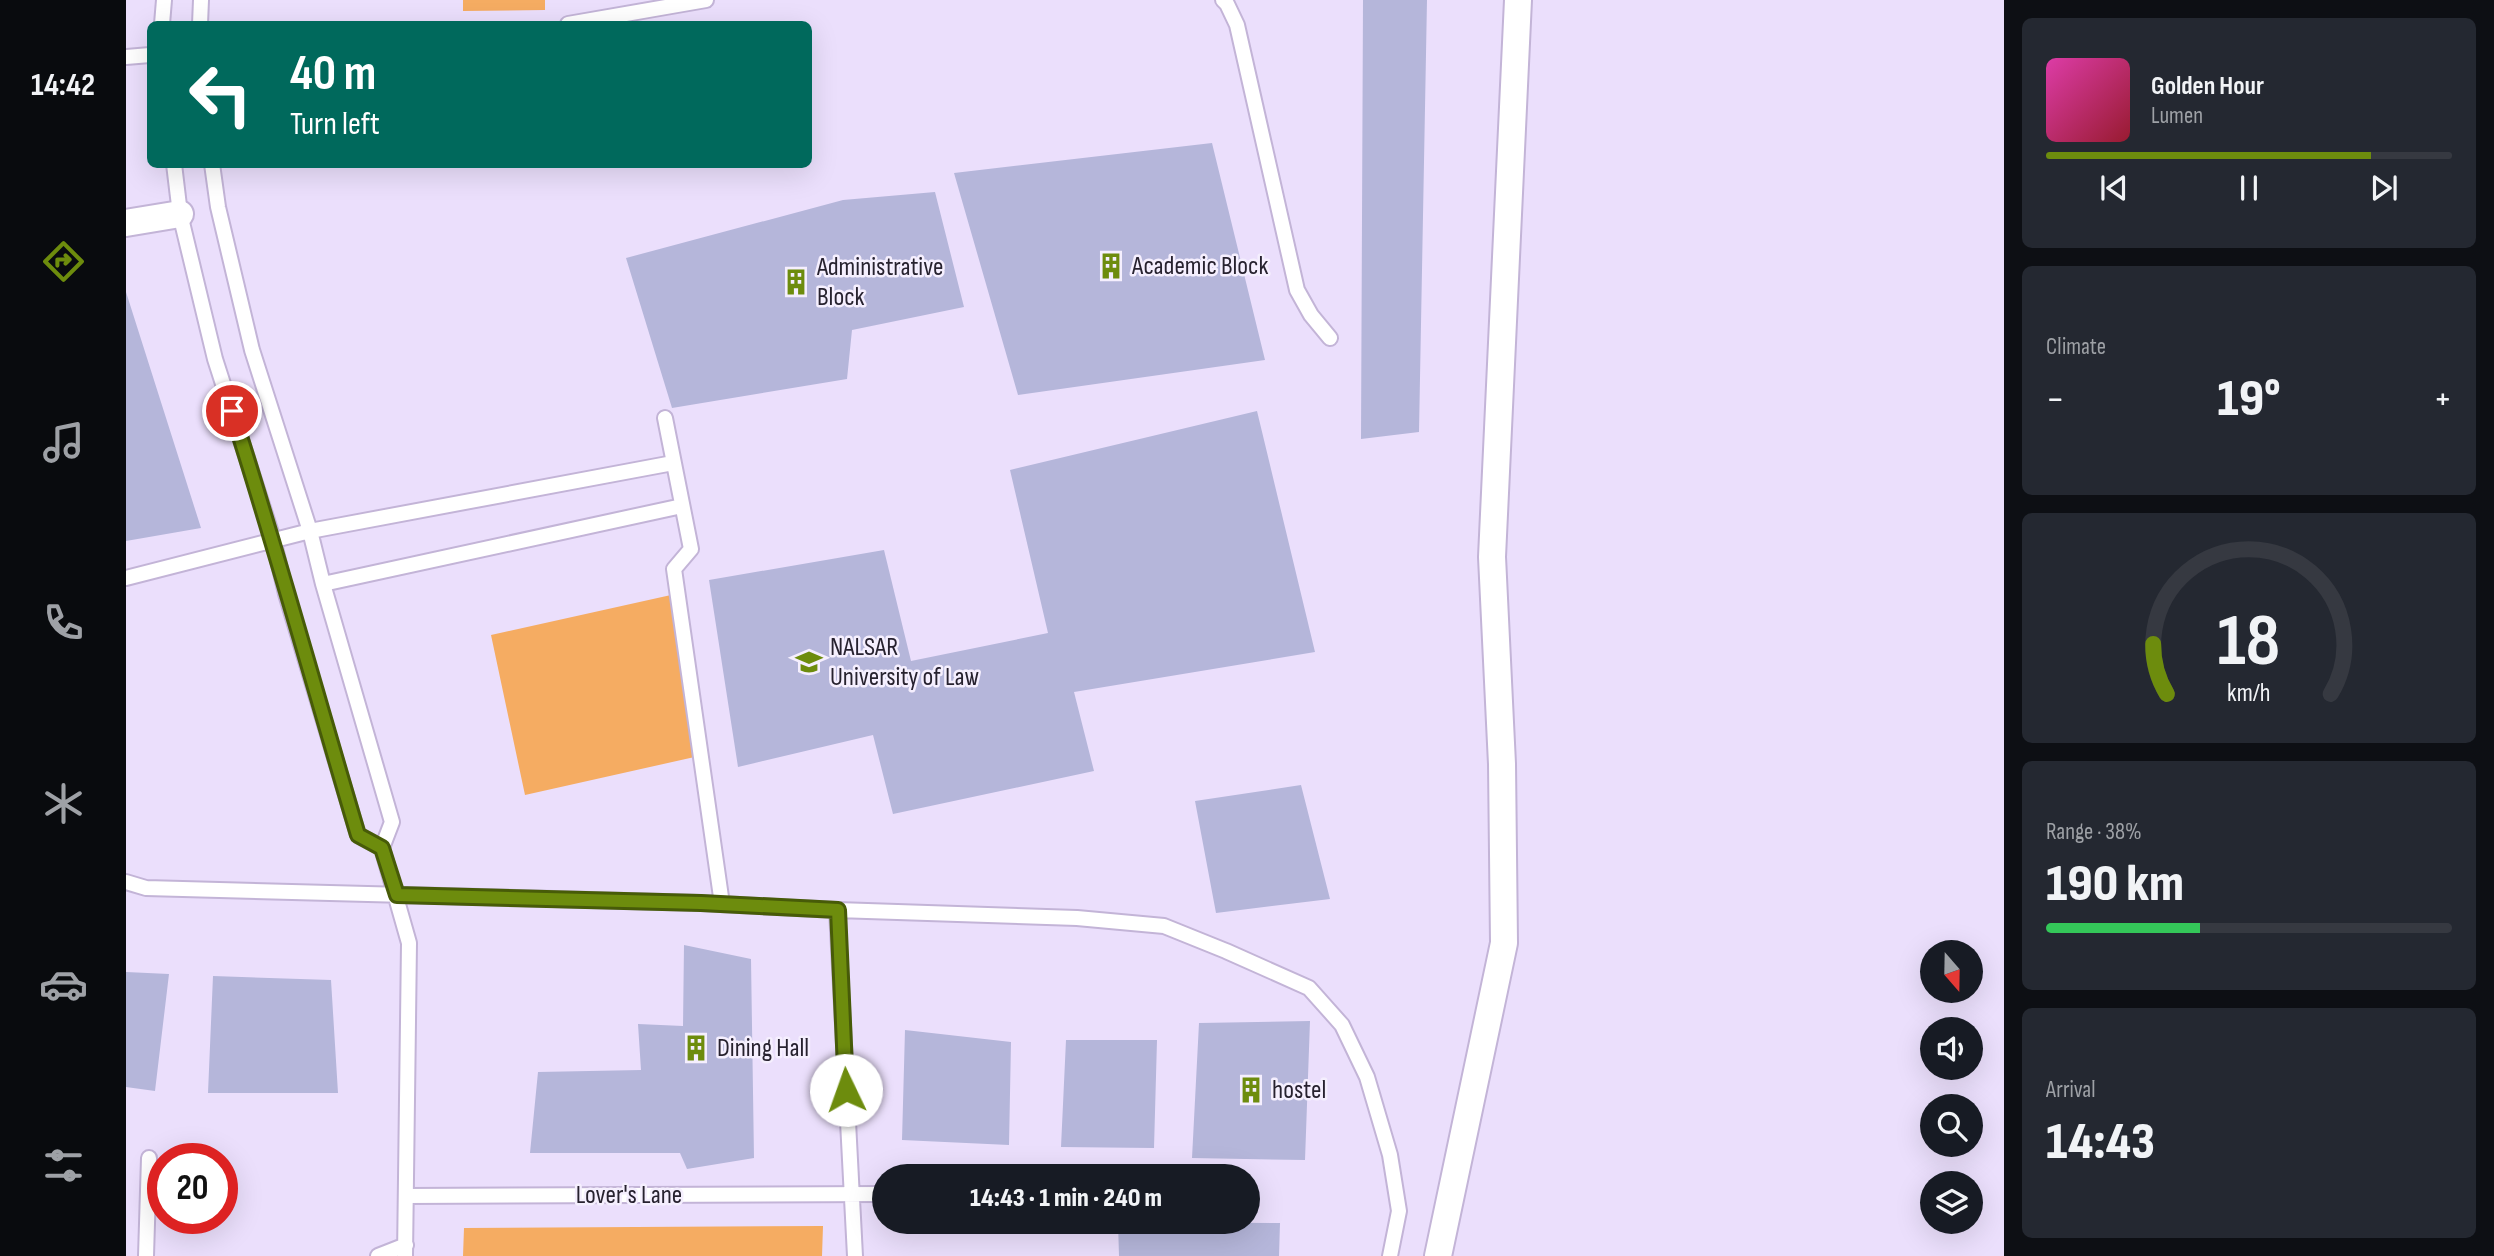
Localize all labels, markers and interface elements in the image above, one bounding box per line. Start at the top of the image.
text: 40 m [290,45,376,104]
icon: left [175,49,266,140]
text: 14:42 [31,66,95,105]
text: Golden Hour [2151,71,2264,102]
text: Lumen [2151,102,2203,130]
text: Turn left [290,105,380,144]
icon: previous [2095,169,2133,207]
icon: pause [2230,169,2268,207]
icon: next [2365,169,2403,207]
icon: directions [39,237,88,286]
building icon: Academic Block [1096,251,1126,281]
place label: Academic Block [1131,251,1269,282]
place label: Administrative Block [816,252,944,313]
building icon: Administrative Block [781,267,811,297]
text: Climate [2046,333,2106,361]
text: 19° [2217,368,2281,431]
text: − [2046,377,2065,422]
text: + [2433,377,2452,422]
pin [202,381,262,441]
icon: arrive [213,392,251,430]
icon: music [39,418,88,467]
icon: phone [39,598,88,647]
text: 18 [2218,598,2280,686]
place label: NALSAR University of Law [830,632,979,693]
school or university icon: NALSAR University of Law [794,647,824,677]
text: km/h [2227,678,2271,709]
icon: climate [39,779,88,828]
text: Range · 38% [2046,818,2142,846]
text: 190 km [2046,853,2184,916]
north arrow [1920,940,1983,1003]
map controls [1920,940,1983,1234]
icon: car [39,960,88,1009]
button: sound [1920,1017,1983,1080]
building icon: Dining Hall [681,1033,711,1063]
place label: Dining Hall [717,1033,809,1064]
position arrow [809,1053,883,1127]
building icon: hostel [1236,1075,1266,1105]
place label: hostel [1272,1075,1326,1106]
text: Arrival [2046,1076,2095,1104]
button: search [1920,1094,1983,1157]
text: 14:43 [2046,1111,2155,1174]
icon: filters [39,1141,88,1190]
speed limit sign: 20 [147,1143,238,1234]
button: layers [1920,1171,1983,1234]
street label: Lover's Lane [576,1180,682,1211]
text: 14:43 · 1 min · 240 m [970,1183,1162,1214]

